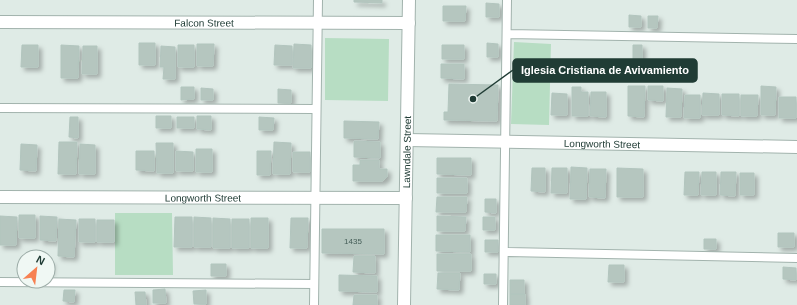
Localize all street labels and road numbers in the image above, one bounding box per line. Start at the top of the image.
street label: Falcon Street [174,17,234,28]
street label: Lawndale Street [400,116,413,188]
street label: Longworth Street [564,137,640,150]
street label: Longworth Street [165,192,241,203]

